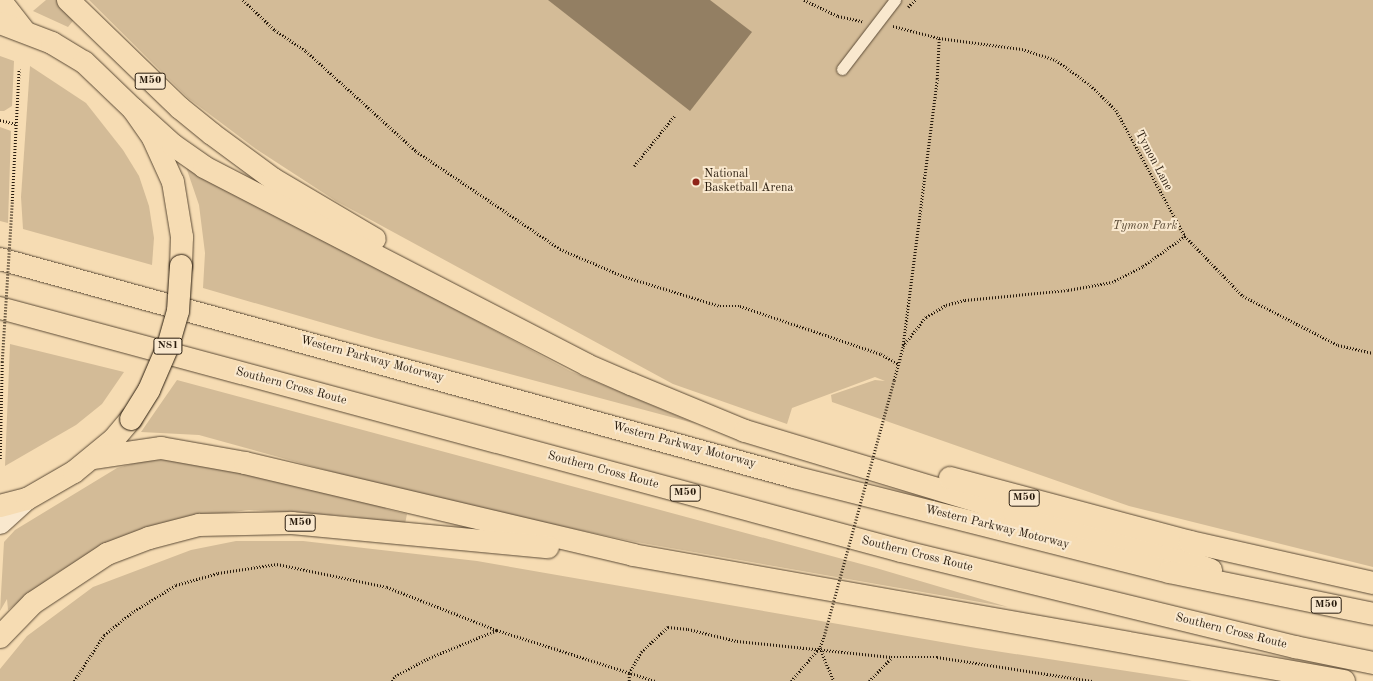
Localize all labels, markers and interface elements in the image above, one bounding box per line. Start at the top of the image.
road number: M50 [134,72,166,90]
street label: Tymon Lane [1131,128,1175,194]
place label: National Basketball Arena [704,168,793,196]
marker: National Basketball Arena [691,177,701,187]
park label: Tymon Park [1113,220,1177,234]
street label: Western Parkway Motorway [299,334,445,386]
road number: N81 [153,337,183,355]
street label: Southern Cross Route [234,365,348,409]
street label: Western Parkway Motorway [611,420,757,472]
street label: Southern Cross Route [546,449,660,493]
road number: M50 [669,484,701,502]
road number: M50 [1008,489,1040,507]
street label: Western Parkway Motorway [923,503,1071,553]
road number: M50 [284,514,316,532]
street label: Southern Cross Route [860,534,974,576]
road number: M50 [1310,596,1342,614]
street label: Southern Cross Route [1174,611,1288,653]

